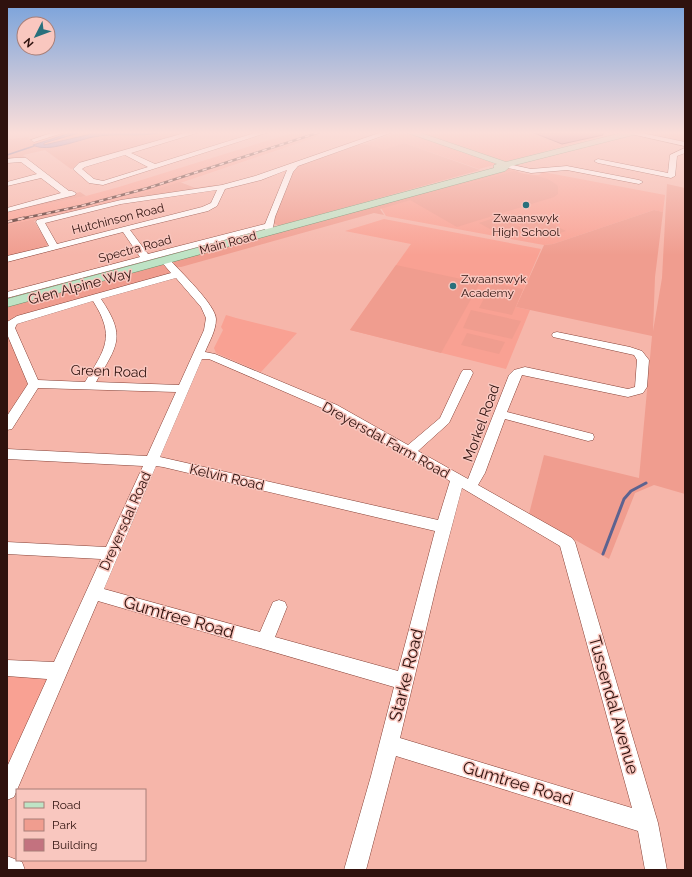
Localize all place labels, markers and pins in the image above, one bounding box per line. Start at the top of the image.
marker: Zwaanswyk High School [521,200,531,210]
place label: Zwaanswyk High School [492,211,560,239]
place label: Zwaanswyk Academy [461,272,527,300]
marker: Zwaanswyk Academy [448,281,458,291]

